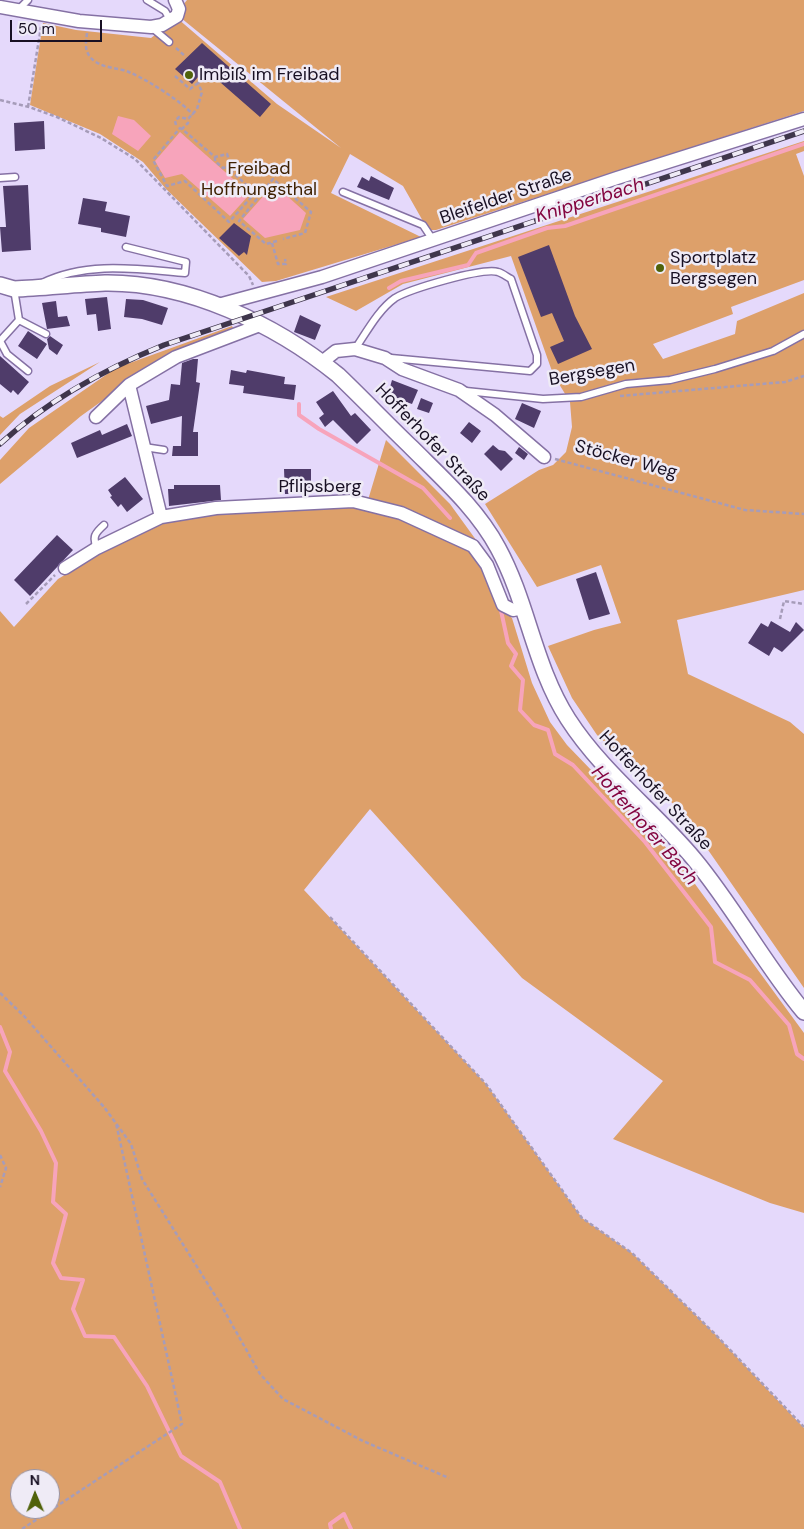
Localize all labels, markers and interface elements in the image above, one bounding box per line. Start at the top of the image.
scale bar [12,10,105,42]
text: 50 m [18,19,55,39]
place label: Imbiß im Freibad [199,64,339,86]
marker: Imbiß im Freibad [183,69,195,81]
park label: Freibad Hoffnungsthal [201,158,317,200]
street label: Bleifelder Straße [437,164,575,230]
water label: Knipperbach [533,174,647,228]
place label: Sportplatz Bergsegen [670,247,757,290]
marker: Sportplatz Bergsegen [654,262,666,274]
street label: Bergsegen [547,355,637,391]
street label: Hofferhofer Straße [370,379,494,507]
street label: Stöcker Weg [572,436,680,484]
street label: Pflipsberg [278,476,362,498]
street label: Hofferhofer Straße [594,727,716,855]
water label: Hofferhofer Bach [586,762,702,890]
north arrow [10,1469,60,1519]
text: N [29,1471,40,1489]

